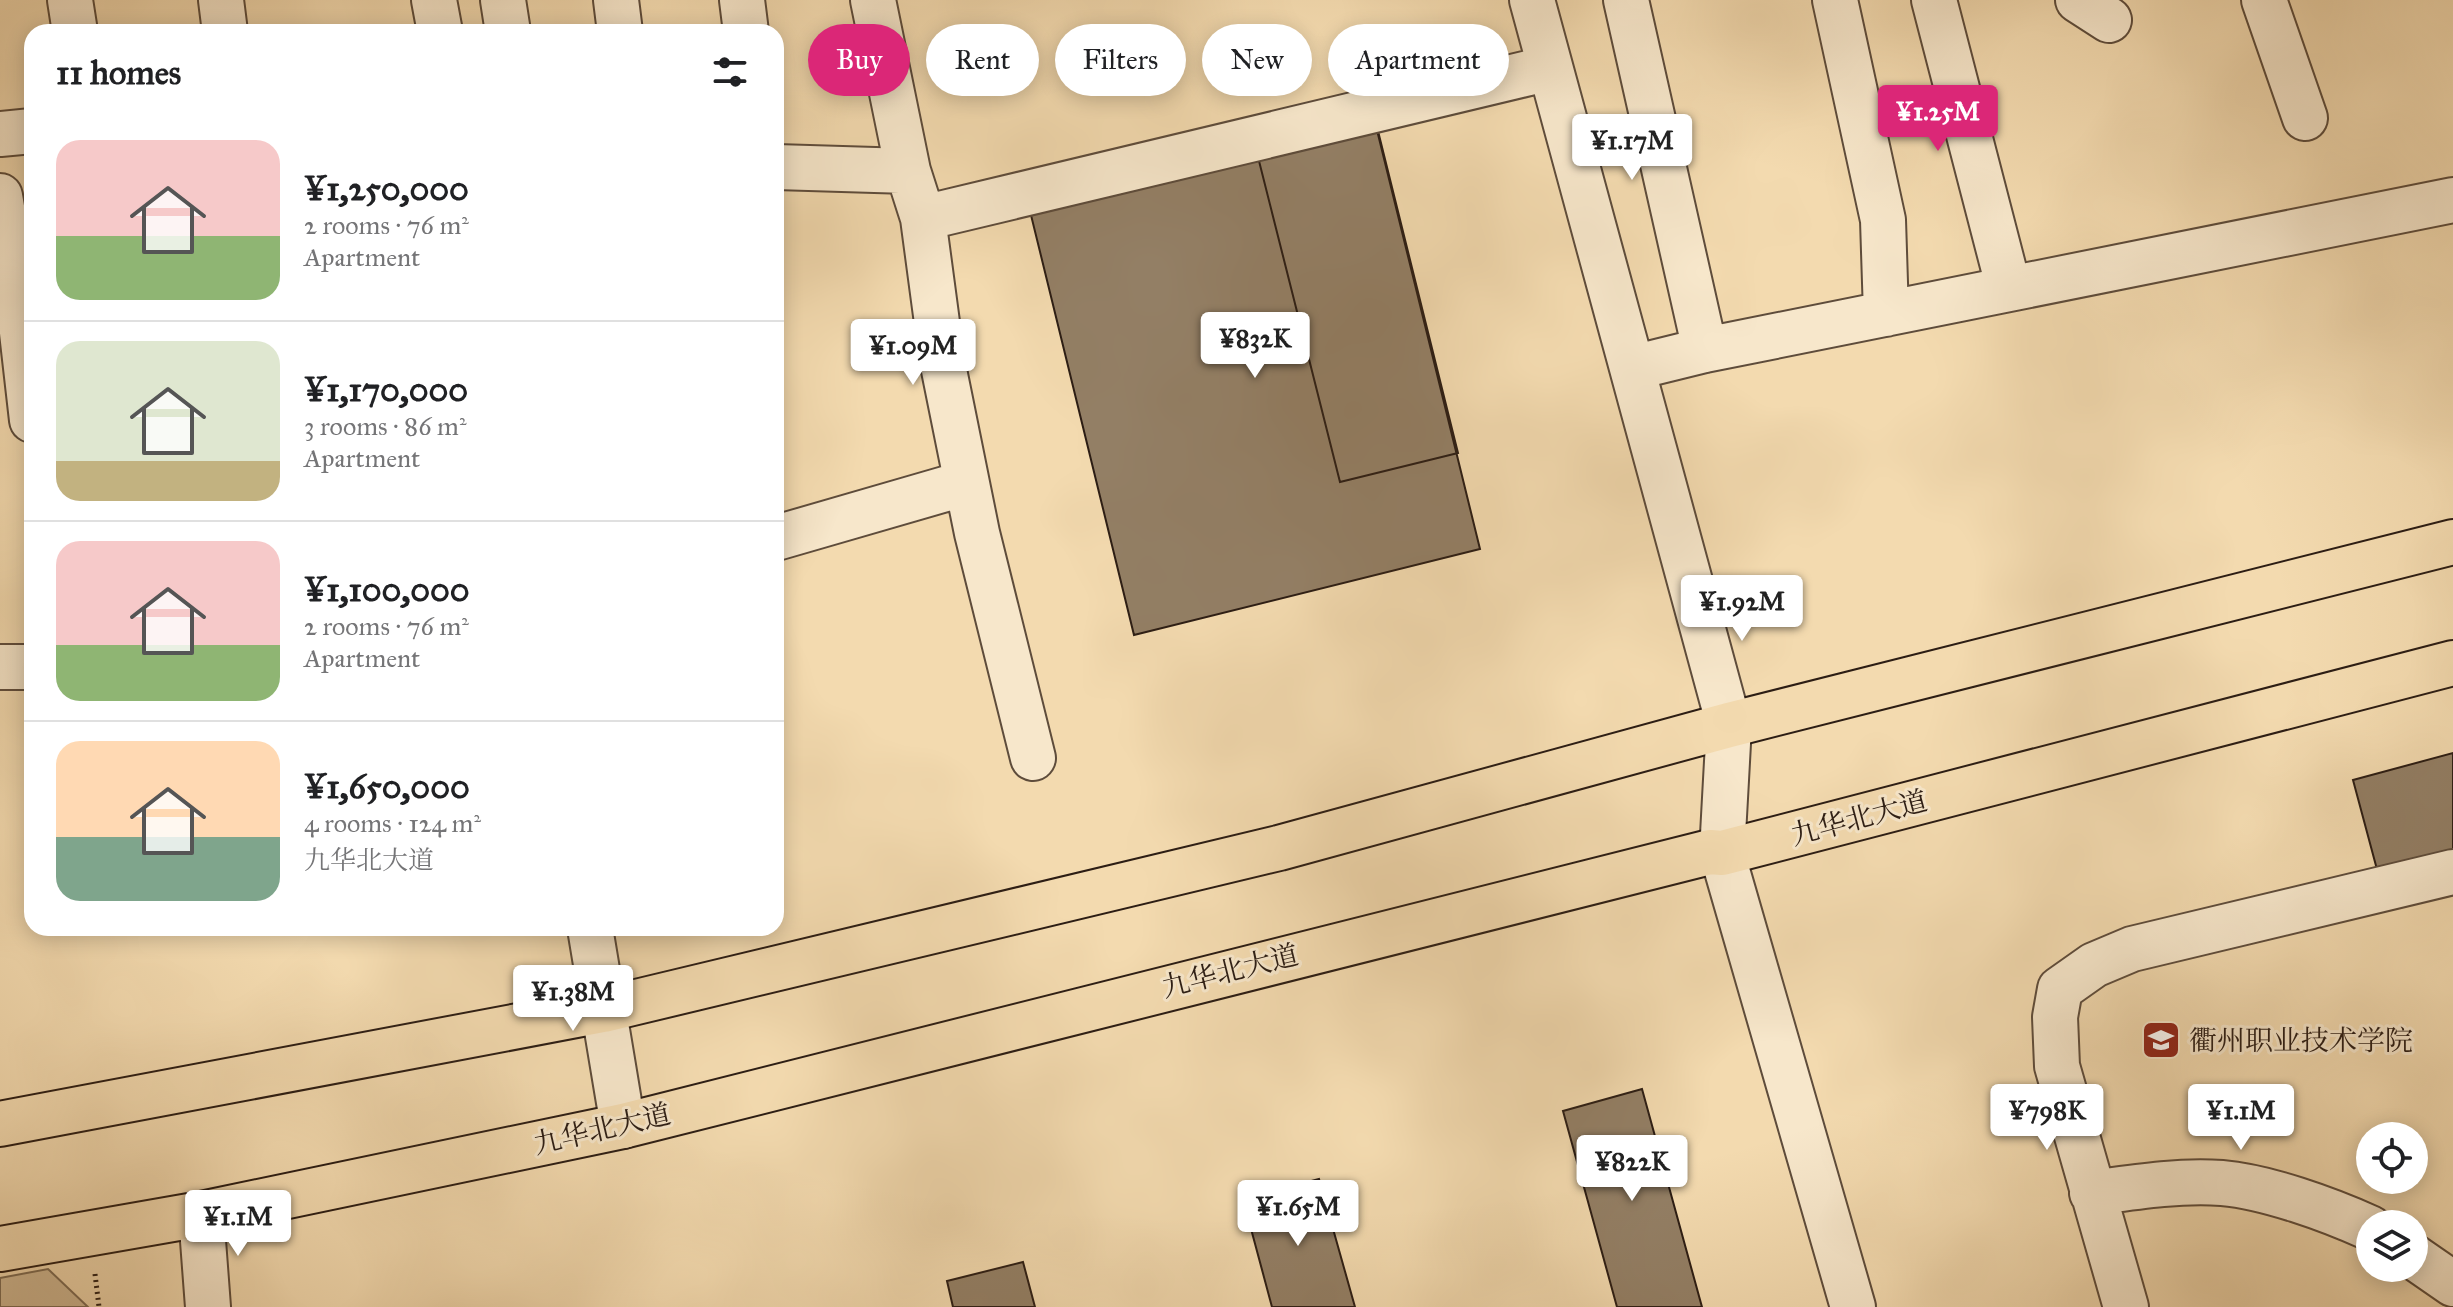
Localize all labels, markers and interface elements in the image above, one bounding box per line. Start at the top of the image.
chip: Buy [808,24,910,96]
chip: Rent [926,24,1039,96]
chip: Filters [1055,24,1186,96]
chip: New [1202,24,1312,96]
chip: Apartment [1328,24,1509,96]
icon: filters [708,50,752,94]
text: 11 homes [56,52,181,93]
pin: ¥1.25M [1873,85,2003,153]
text: ¥1.25M [1896,95,1980,127]
pin: ¥1.17M [1567,114,1697,182]
text: ¥1.17M [1590,124,1674,156]
text: ¥1,250,000 [304,168,469,209]
icon: home [120,172,216,268]
text: 2 rooms · 76 m² [304,209,469,241]
text: Apartment [304,241,420,273]
pin: ¥832K [1199,312,1311,380]
pin: ¥1.09M [848,319,978,387]
text: ¥832K [1219,322,1291,354]
text: ¥1.09M [869,329,957,361]
text: ¥1,170,000 [304,369,468,410]
icon: home [120,373,216,469]
text: 3 rooms · 86 m² [304,410,467,442]
text: Apartment [304,442,420,474]
text: ¥1,100,000 [304,569,470,610]
icon: home [120,573,216,669]
pin: ¥1.92M [1677,575,1807,643]
text: ¥1.92M [1699,585,1785,617]
text: 2 rooms · 76 m² [304,610,469,642]
text: Apartment [304,642,420,674]
text: ¥1,650,000 [304,766,470,807]
icon: home [120,773,216,869]
street label: 九华北大道 [1787,783,1931,853]
text: 4 rooms · 124 m² [304,807,481,839]
text: 九华北大道 [304,844,434,876]
street label: 九华北大道 [1158,937,1302,1005]
pin: ¥1.38M [508,965,638,1033]
text: ¥1.38M [531,975,615,1007]
school or university icon: 衢州职业技术学院 [2140,1019,2182,1061]
place label: 衢州职业技术学院 [2189,1023,2413,1058]
pin: ¥798K [1991,1084,2103,1152]
pin: ¥1.1M [2185,1084,2297,1152]
text: ¥798K [2008,1094,2086,1126]
text: ¥1.1M [2206,1094,2276,1126]
street label: 九华北大道 [530,1096,674,1162]
map controls [2356,1122,2428,1282]
button: locate [2356,1122,2428,1194]
pin: ¥822K [1576,1135,1688,1203]
text: ¥822K [1595,1145,1669,1177]
pin: ¥1.65M [1233,1180,1363,1248]
pin: ¥1.1M [182,1190,294,1258]
text: ¥1.65M [1256,1190,1340,1222]
text: ¥1.1M [203,1200,273,1232]
button: layers [2356,1210,2428,1282]

